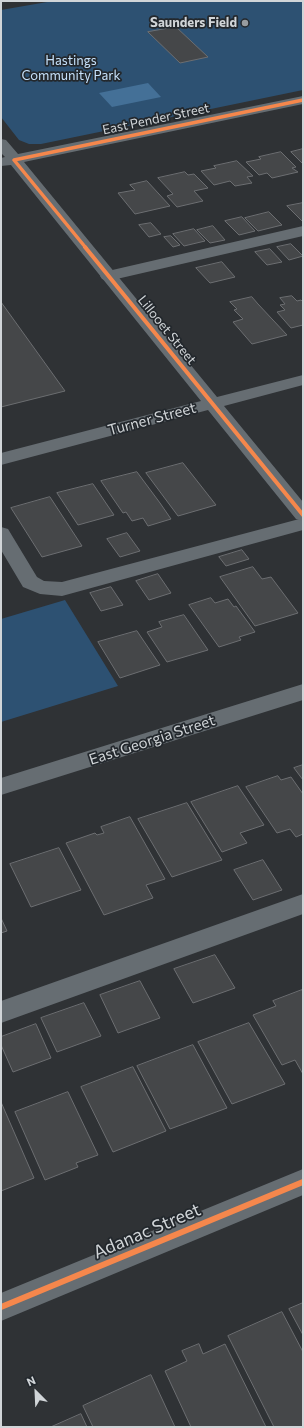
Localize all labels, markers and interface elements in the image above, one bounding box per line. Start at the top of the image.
place label: Saunders Field [150,15,237,31]
marker: Saunders Field [240,18,250,28]
park label: Hastings Community Park [21,53,121,84]
street label: East Pender Street [101,100,211,138]
street label: Lillooet Street [134,292,200,368]
street label: Turner Street [106,399,198,439]
street label: East Georgia Street [87,711,217,769]
street label: Adanac Street [90,1199,204,1263]
north arrow [16,1372,56,1412]
text: N [24,1373,37,1388]

